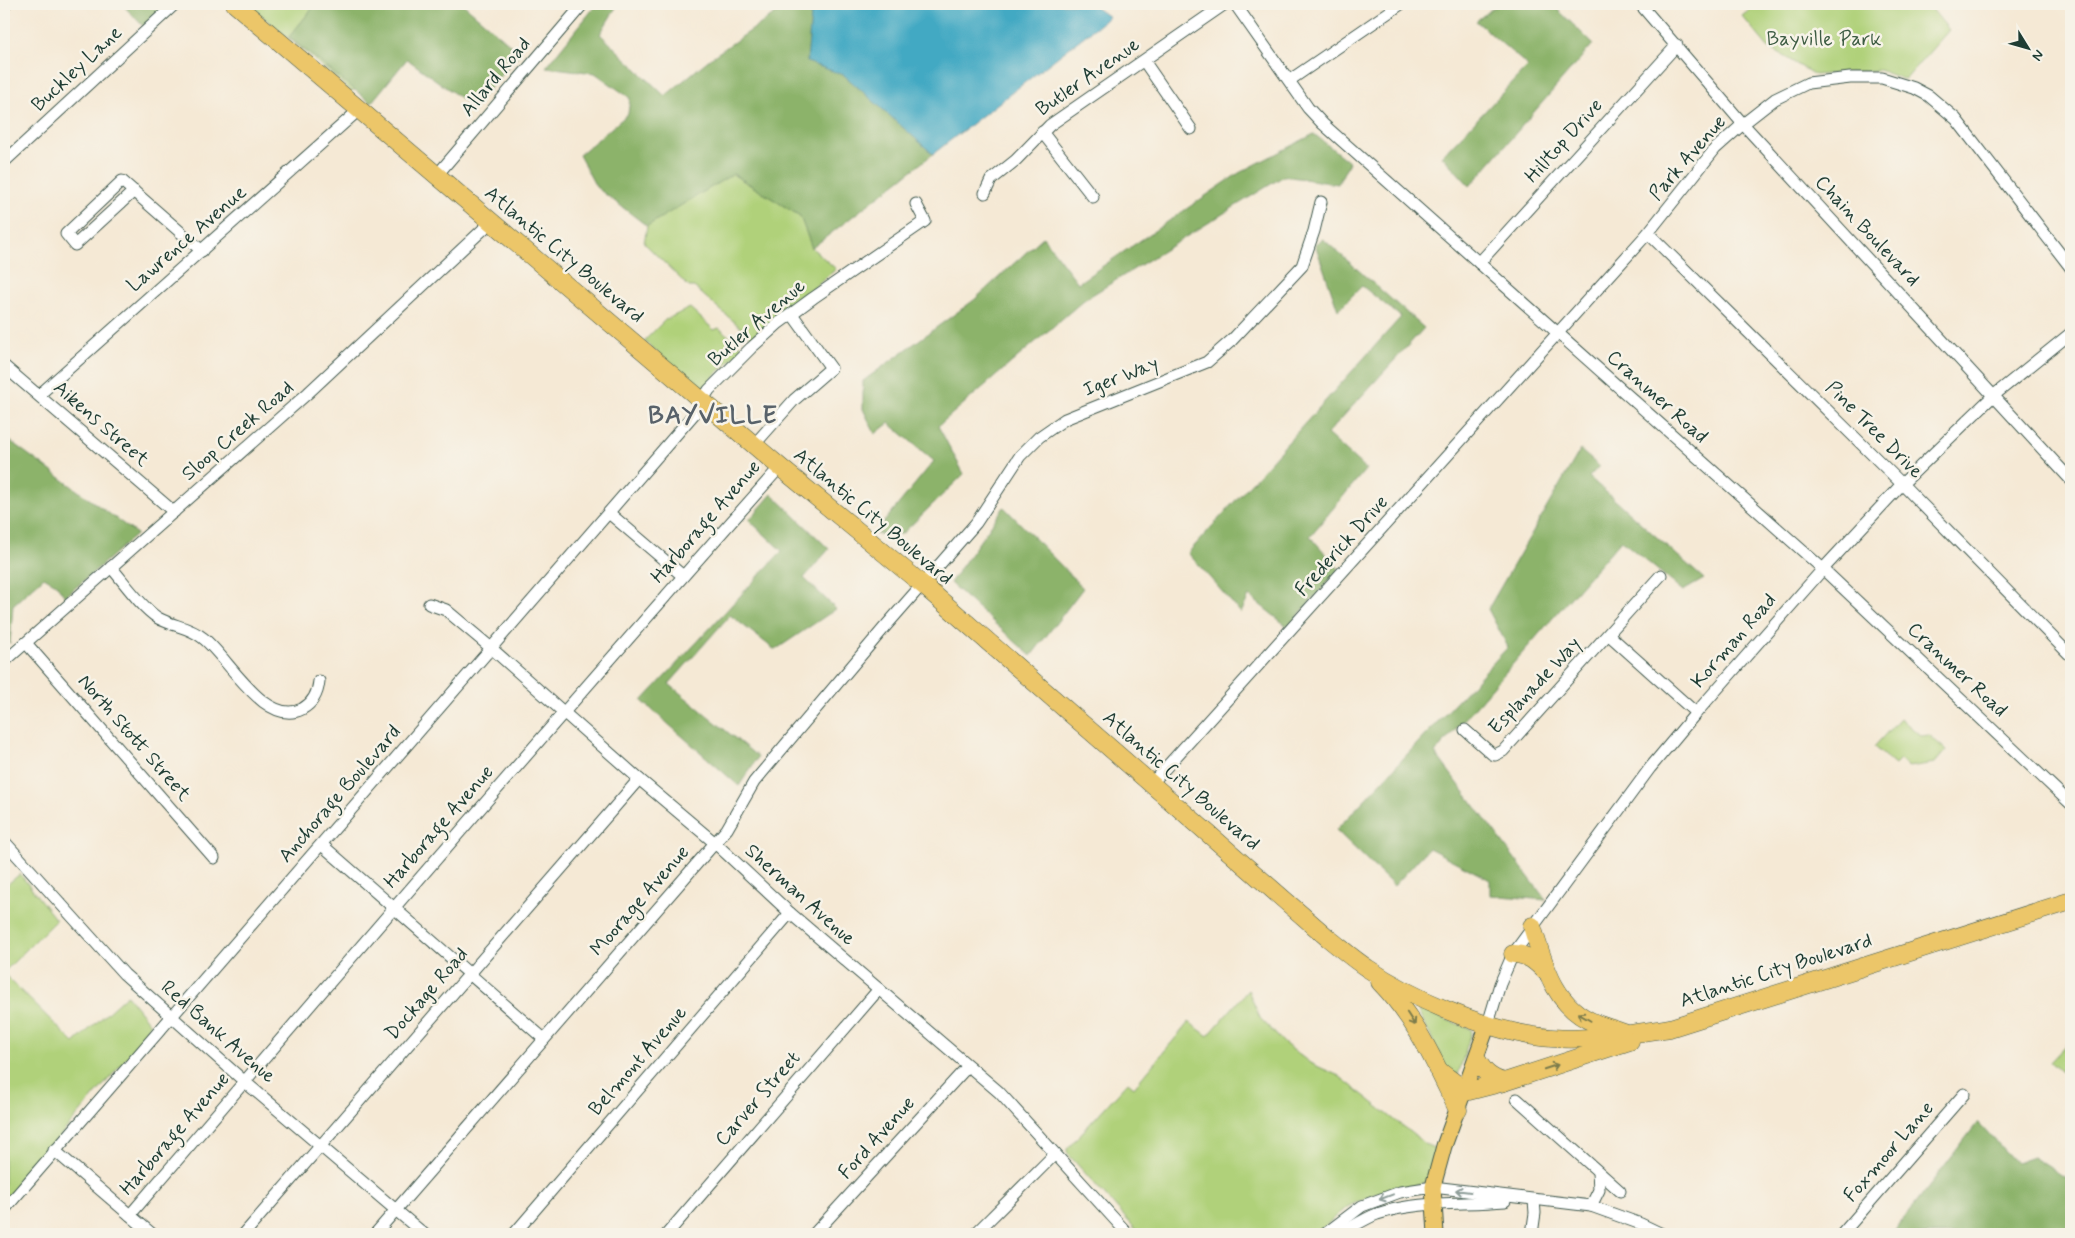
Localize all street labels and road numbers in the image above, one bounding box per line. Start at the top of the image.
street label: Buckley Lane [26,20,128,118]
street label: Allard Road [455,31,537,123]
street label: Butler Avenue [1031,31,1145,123]
street label: Hilltop Drive [1519,93,1609,189]
street label: Park Avenue [1643,109,1733,207]
street label: Chain Boulevard [1808,169,1926,293]
street label: Lawrence Avenue [121,179,253,299]
street label: Atlantic City Boulevard [478,180,650,330]
street label: Butler Avenue [702,273,812,373]
street label: Cranmer Road [1600,344,1714,450]
street label: Iger Way [1080,350,1162,404]
street label: Aikens Street [47,375,155,473]
street label: Sloop Creek Road [176,375,300,487]
street label: Pine Tree Drive [1819,375,1929,485]
street label: Atlantic City Boulevard [787,442,959,592]
street label: Harborage Avenue [645,455,769,591]
street label: Frederick Drive [1289,489,1395,603]
street label: Korman Road [1685,588,1783,694]
street label: Cranmer Road [1901,616,2013,724]
street label: Esplanade Way [1483,631,1587,741]
street label: North Stott Street [71,669,197,807]
street label: Atlantic City Boulevard [1096,705,1266,857]
street label: Anchorage Boulevard [273,719,409,870]
street label: Harborage Avenue [378,760,502,896]
street label: Sherman Avenue [739,838,861,952]
street label: Moorage Avenue [584,840,697,963]
street label: Atlantic City Boulevard [1676,927,1876,1015]
street label: Dockage Road [379,942,475,1046]
street label: Red Bank Avenue [155,974,281,1090]
street label: Belmont Avenue [583,1000,693,1122]
street label: Carver Street [709,1046,807,1152]
street label: Harborage Avenue [114,1067,238,1203]
street label: Ford Avenue [832,1091,922,1185]
street label: Foxmoor Lane [1838,1096,1940,1208]

